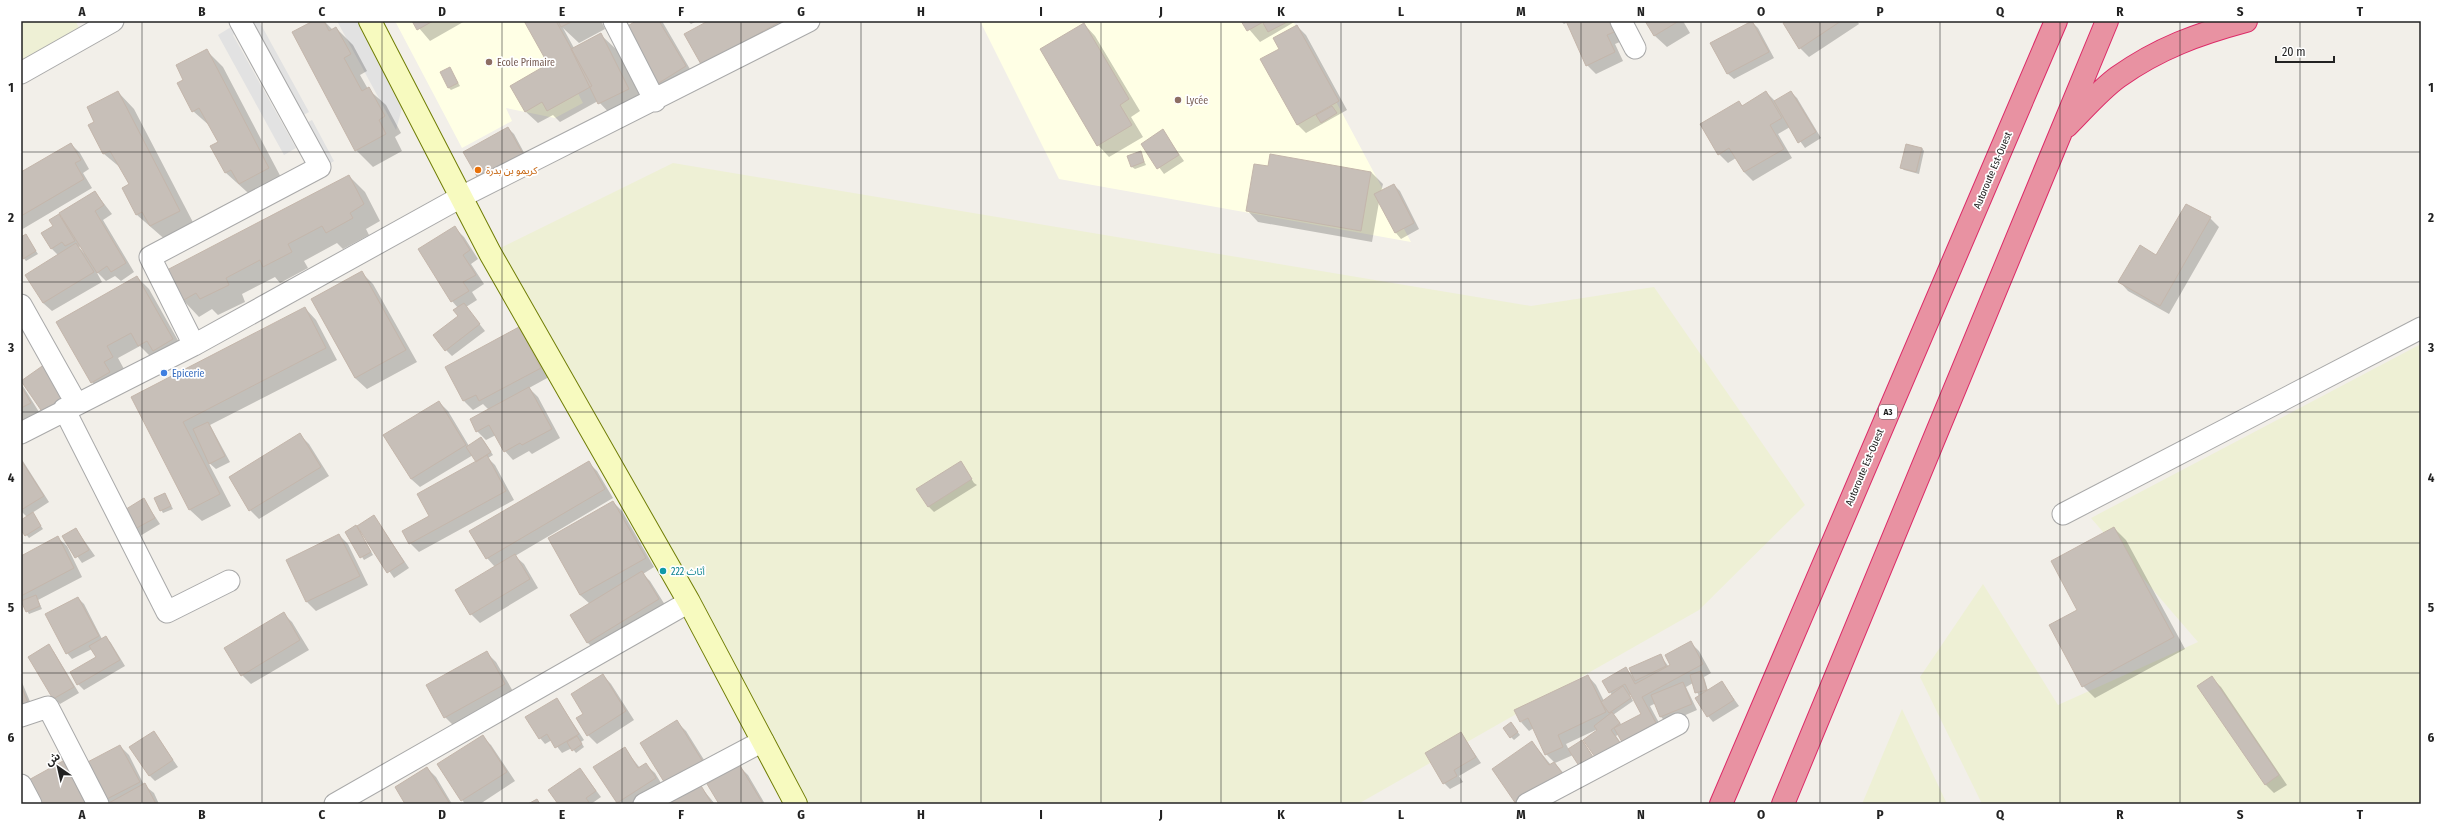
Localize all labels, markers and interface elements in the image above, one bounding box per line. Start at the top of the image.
text: A [77,4,86,19]
text: B [198,4,206,19]
text: C [319,4,326,19]
text: D [438,4,446,19]
text: E [559,4,565,19]
text: F [678,4,684,19]
text: G [797,4,805,19]
text: H [917,4,925,19]
text: I [1039,4,1043,19]
text: J [1158,4,1163,19]
text: K [1277,4,1285,19]
text: L [1398,4,1404,19]
text: M [1516,4,1526,19]
text: N [1637,4,1645,19]
text: O [1757,4,1765,19]
text: P [1876,4,1884,19]
text: Q [1996,4,2005,19]
text: R [2116,4,2124,19]
text: S [2237,4,2244,19]
text: T [2357,4,2364,19]
scale bar [2276,38,2334,64]
text: 20 m [2282,45,2306,59]
marker: Ecole Primaire [484,57,494,67]
place label: Ecole Primaire [497,57,555,69]
text: 1 [8,80,14,95]
text: 1 [2428,80,2434,95]
marker: Lycée [1173,95,1183,105]
place label: Lycée [1186,95,1208,107]
street label: Autoroute Est-Ouest [1971,129,2015,211]
marker: كريمو بن بدرة [473,165,483,175]
place label: كريمو بن بدرة [486,165,538,177]
text: 2 [7,210,14,225]
text: 2 [2427,210,2434,225]
text: 3 [7,340,14,355]
text: 3 [2427,340,2434,355]
marker: Epicerie [159,368,169,378]
place label: Epicerie [172,368,204,380]
road number: A3 [1879,405,1897,419]
street label: Autoroute Est-Ouest [1843,426,1887,508]
text: 4 [8,470,15,485]
text: 4 [2428,470,2435,485]
marker: أثاث 222 [658,566,668,576]
place label: أثاث 222 [671,566,705,578]
text: 5 [8,600,14,615]
text: 5 [2428,600,2434,615]
text: 6 [8,730,15,745]
text: 6 [2428,730,2435,745]
north arrow [38,747,78,787]
text: ش [43,750,63,769]
text: A [77,807,86,822]
text: B [198,807,206,822]
text: C [319,807,326,822]
text: D [438,807,446,822]
text: E [559,807,565,822]
text: F [678,807,684,822]
text: G [797,807,805,822]
text: H [917,807,925,822]
text: I [1039,807,1043,822]
text: J [1158,807,1163,822]
text: K [1277,807,1285,822]
text: L [1398,807,1404,822]
text: M [1516,807,1526,822]
text: N [1637,807,1645,822]
text: O [1757,807,1765,822]
text: P [1876,807,1884,822]
text: Q [1996,807,2005,822]
text: R [2116,807,2124,822]
text: S [2237,807,2244,822]
text: T [2357,807,2364,822]

